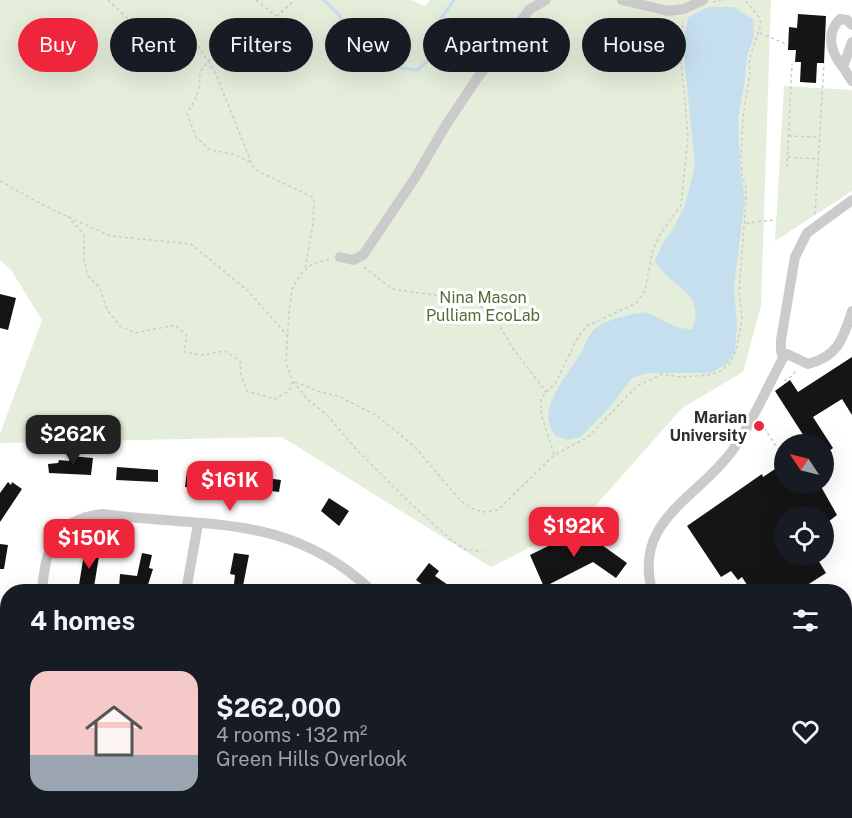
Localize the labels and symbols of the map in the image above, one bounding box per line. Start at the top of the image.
park label: Nina Mason Pulliam EcoLab [426,288,540,325]
place label: Marian University [669,408,747,445]
pin: $262K [31,415,115,466]
marker: Marian University [752,419,766,433]
north arrow [774,434,834,494]
pin: $161K [188,461,272,512]
pin: $192K [532,507,616,558]
pin: $150K [47,519,131,570]

